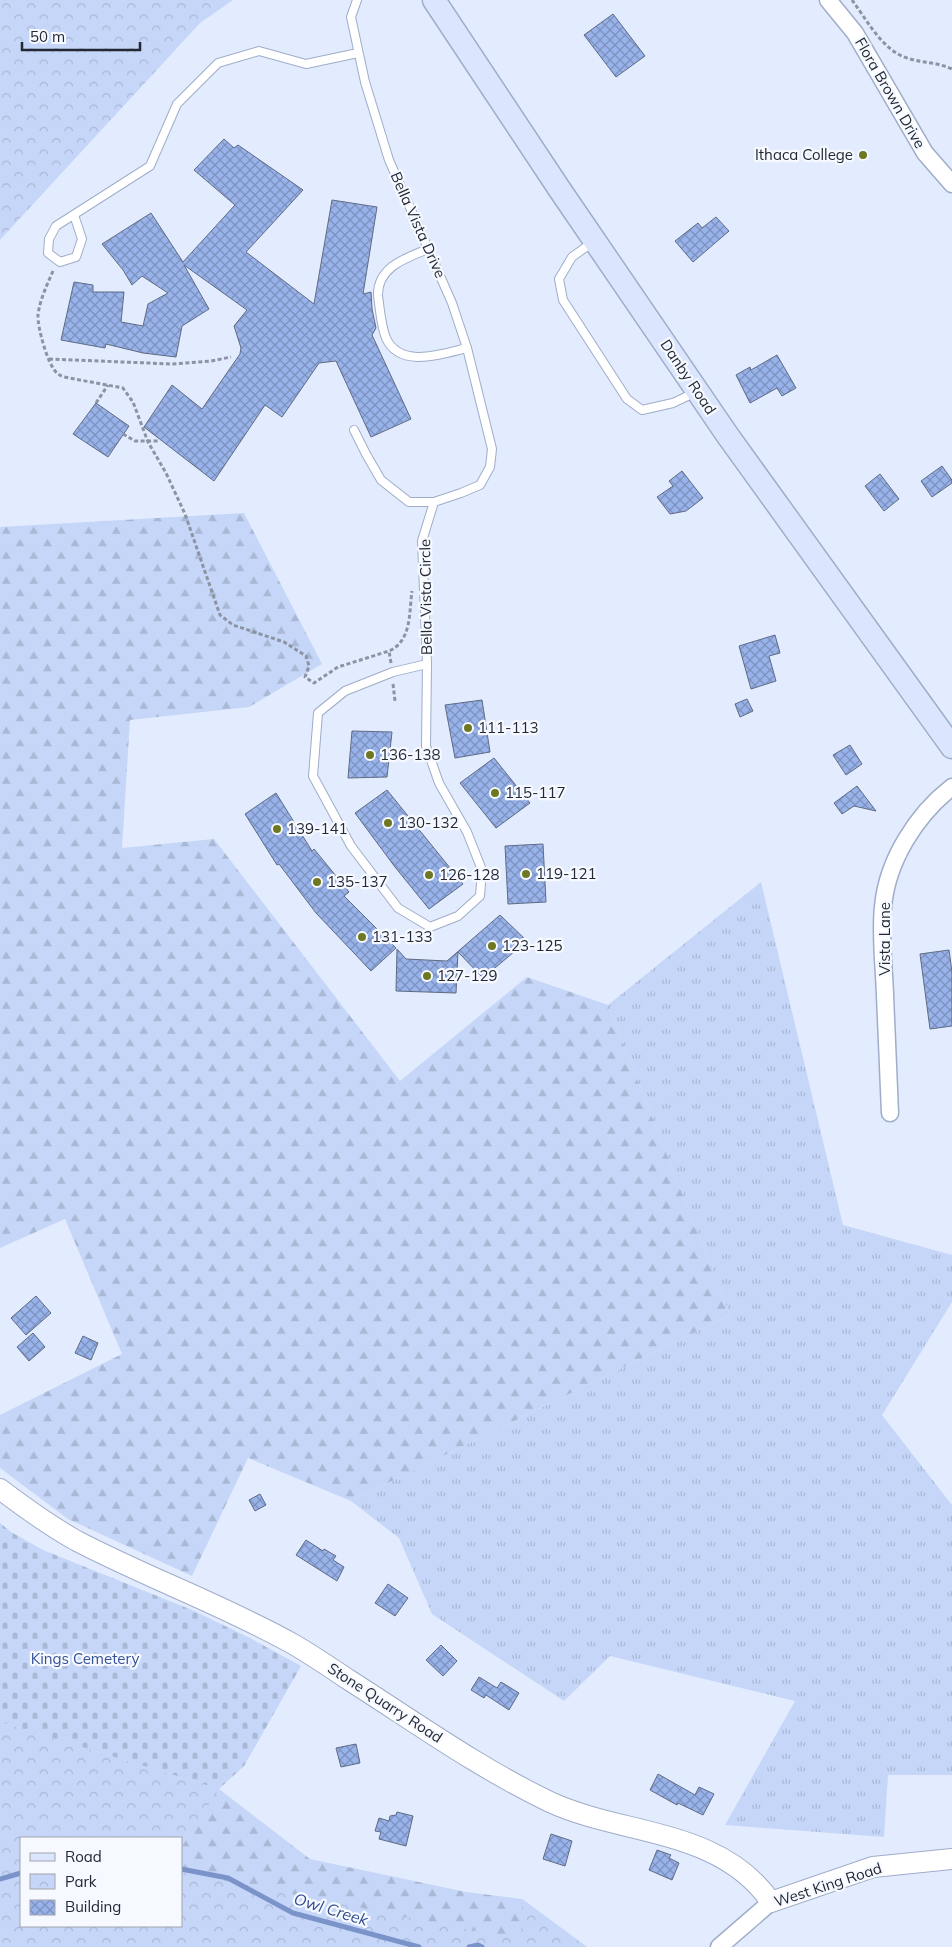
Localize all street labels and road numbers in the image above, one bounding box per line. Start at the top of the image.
street label: Flora Brown Drive [851,34,930,152]
street label: Bella Vista Drive [387,169,450,281]
street label: Danby Road [656,336,720,418]
street label: Bella Vista Circle [415,539,436,655]
street label: Vista Lane [875,902,894,976]
street label: Stone Quarry Road [324,1658,446,1747]
street label: West King Road [772,1858,884,1911]

